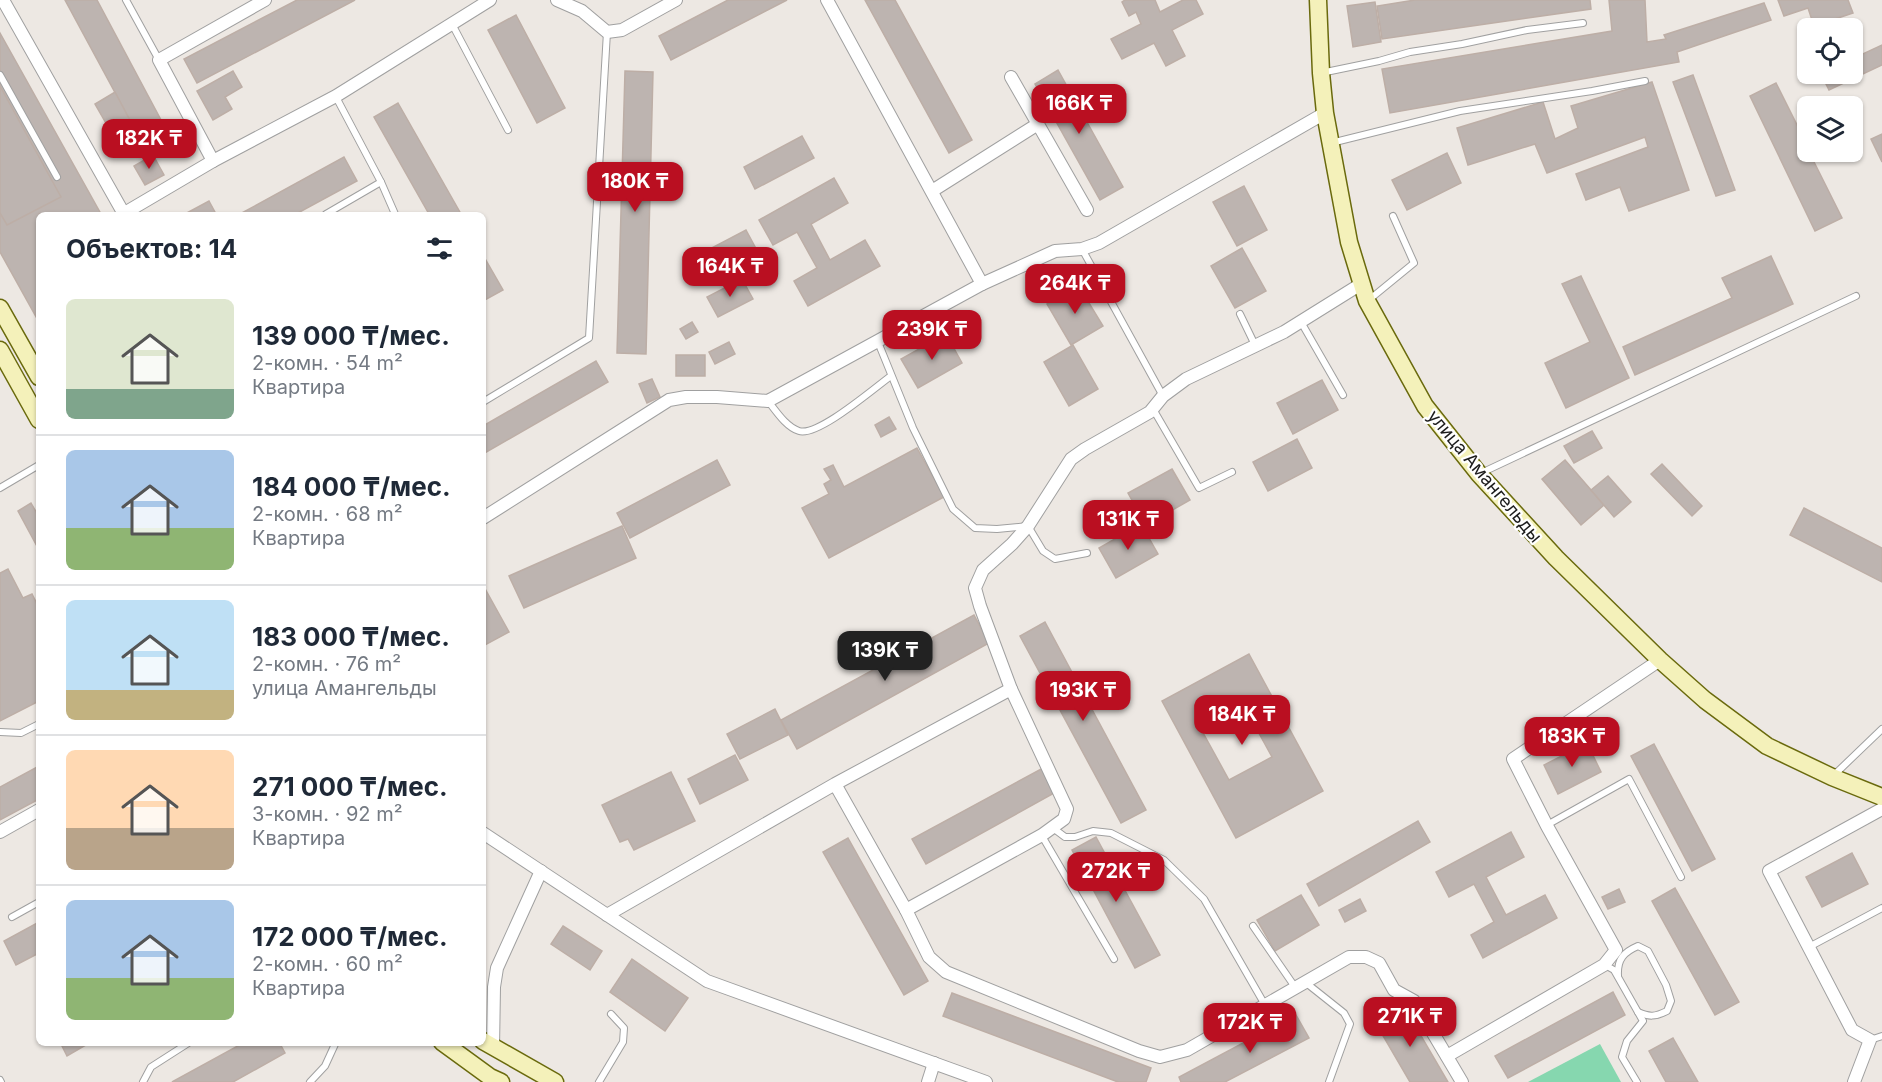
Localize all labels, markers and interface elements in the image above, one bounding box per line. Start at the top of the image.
map controls [1797,18,1863,162]
button: locate [1797,18,1863,84]
pin: 166K ₸ [1030,84,1128,135]
text: 166K ₸ [1045,91,1113,115]
button: layers [1797,96,1863,162]
pin: 182K ₸ [100,119,198,170]
text: 182K ₸ [116,126,182,150]
pin: 180K ₸ [586,162,684,213]
text: 180K ₸ [601,169,669,193]
icon: filters [423,232,456,265]
text: Объектов: 14 [66,233,237,264]
pin: 164K ₸ [681,247,779,298]
text: 164K ₸ [696,254,764,278]
pin: 264K ₸ [1026,264,1124,315]
text: 264K ₸ [1039,271,1111,295]
pin: 239K ₸ [883,310,981,361]
text: 239K ₸ [897,317,967,341]
text: 139 000 ₸/мес. [252,320,450,351]
icon: home [114,323,186,395]
text: 2-комн. · 54 m² [252,351,403,375]
text: Квартира [252,375,345,399]
street label: улица Амангельды [1424,406,1546,546]
text: 184 000 ₸/мес. [252,471,451,502]
icon: home [114,474,186,546]
pin: 131K ₸ [1079,500,1177,551]
text: 2-комн. · 68 m² [252,502,403,526]
text: 131K ₸ [1097,507,1159,531]
text: Квартира [252,526,345,550]
text: 183 000 ₸/мес. [252,621,450,652]
icon: home [114,624,186,696]
pin: 139K ₸ [836,631,934,682]
text: 139K ₸ [851,638,919,662]
text: 2-комн. · 76 m² [252,652,401,676]
pin: 193K ₸ [1034,671,1132,722]
text: улица Амангельды [252,676,437,700]
text: 193K ₸ [1049,678,1117,702]
pin: 184K ₸ [1193,695,1291,746]
text: 184K ₸ [1208,702,1276,726]
pin: 183K ₸ [1523,717,1621,768]
text: 183K ₸ [1538,724,1606,748]
text: 271 000 ₸/мес. [252,771,448,802]
icon: home [114,774,186,846]
text: 3-комн. · 92 m² [252,802,403,826]
text: Квартира [252,826,345,850]
pin: 272K ₸ [1067,852,1165,903]
text: 272K ₸ [1081,859,1151,883]
text: 172 000 ₸/мес. [252,921,448,952]
icon: home [114,924,186,996]
text: 2-комн. · 60 m² [252,952,403,976]
text: Квартира [252,976,345,1000]
pin: 271K ₸ [1361,997,1459,1048]
pin: 172K ₸ [1201,1003,1299,1054]
text: 271K ₸ [1377,1004,1443,1028]
text: 172K ₸ [1217,1010,1283,1034]

